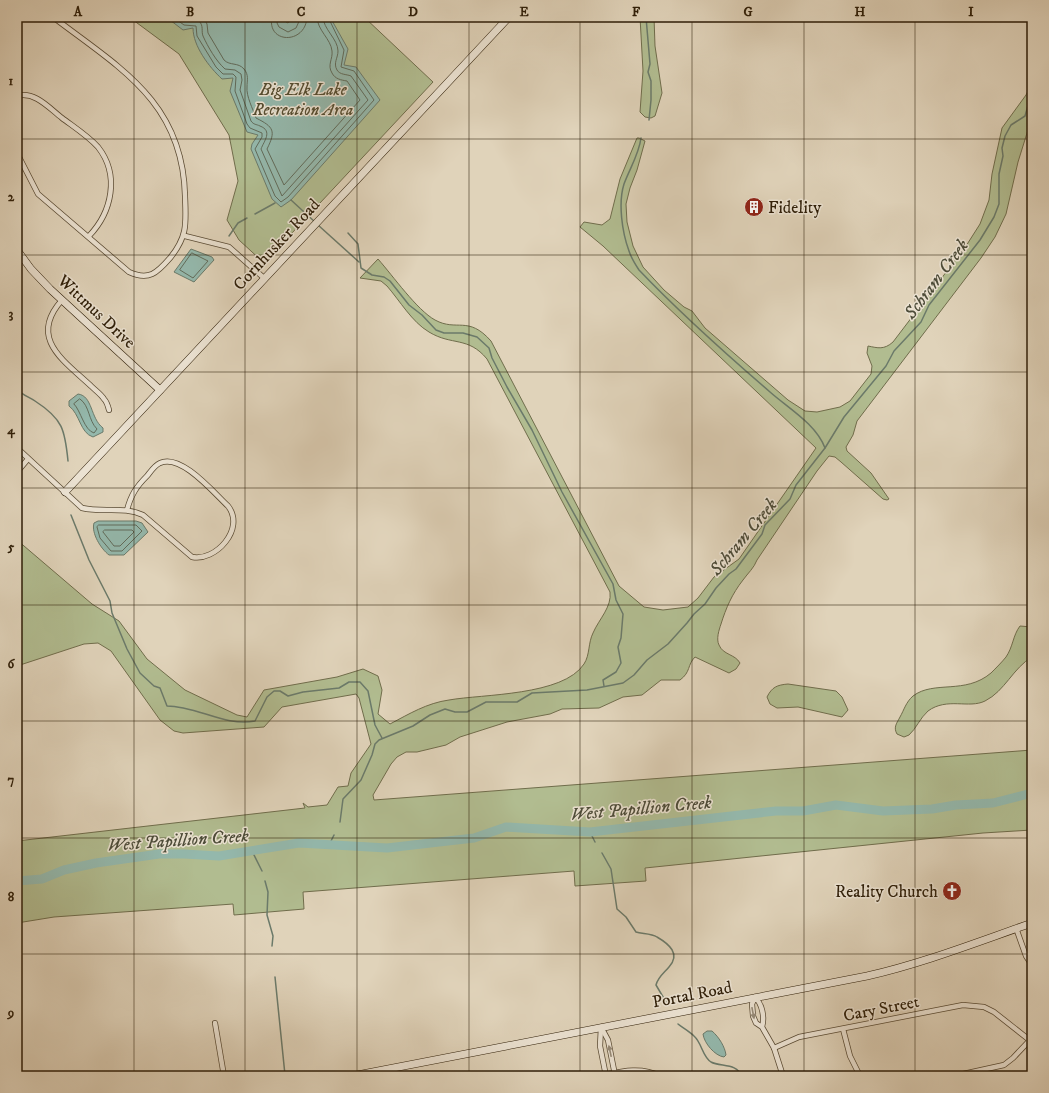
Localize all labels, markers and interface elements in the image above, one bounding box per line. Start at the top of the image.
text: A [73,4,83,20]
text: B [186,4,194,20]
text: C [297,4,306,20]
text: D [408,4,418,20]
text: E [519,4,529,20]
text: F [632,4,641,20]
text: G [743,4,753,20]
text: H [855,4,866,20]
text: I [968,4,974,20]
text: 1 [9,73,14,89]
park label: Big Elk Lake Recreation Area [252,79,353,121]
text: 2 [8,189,15,205]
street label: Cornhusker Road [228,194,325,295]
building icon: Fidelity [743,196,765,218]
place label: Fidelity [768,197,822,219]
water label: Schram Creek [899,235,974,325]
street label: Wittmus Drive [52,269,140,353]
text: 3 [9,306,14,322]
text: 4 [6,422,15,439]
water label: Schram Creek [704,494,783,581]
text: 5 [7,539,15,555]
text: 6 [8,656,16,672]
text: 7 [8,772,15,788]
water label: West Papillion Creek [570,792,713,826]
water label: West Papillion Creek [107,825,250,857]
church icon: Reality Church [941,880,963,902]
place label: Reality Church [835,881,938,903]
text: 8 [8,889,15,905]
street label: Portal Road [650,976,734,1013]
street label: Cary Street [841,991,922,1027]
text: 9 [7,1005,14,1021]
one-way arrow [751,1007,757,1019]
one-way arrow [607,1045,613,1057]

